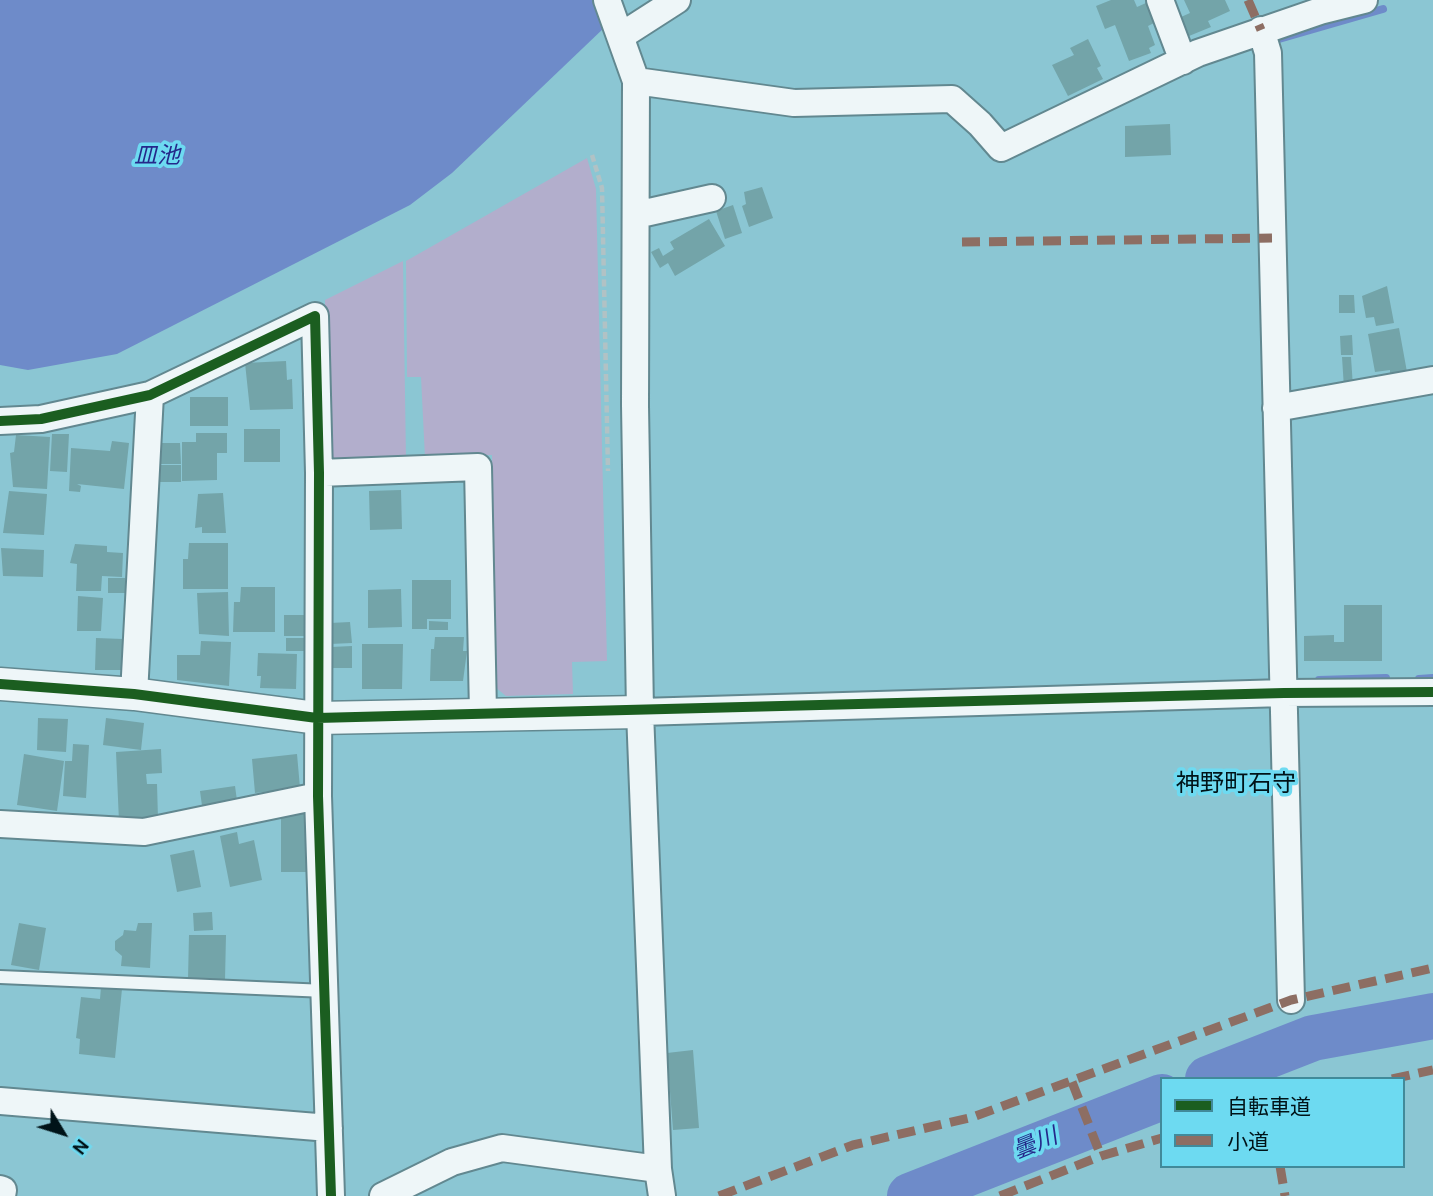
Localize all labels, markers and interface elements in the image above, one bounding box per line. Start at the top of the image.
water label: 皿池 [134,144,180,172]
district label: 神野町石守 [1176,772,1296,800]
legend [1160,1077,1405,1168]
text: 自転車道 [1227,1095,1311,1122]
north arrow [28,1098,98,1168]
water label: 曇川 [1010,1125,1062,1167]
text: 小道 [1227,1130,1269,1157]
text: N [66,1133,93,1159]

